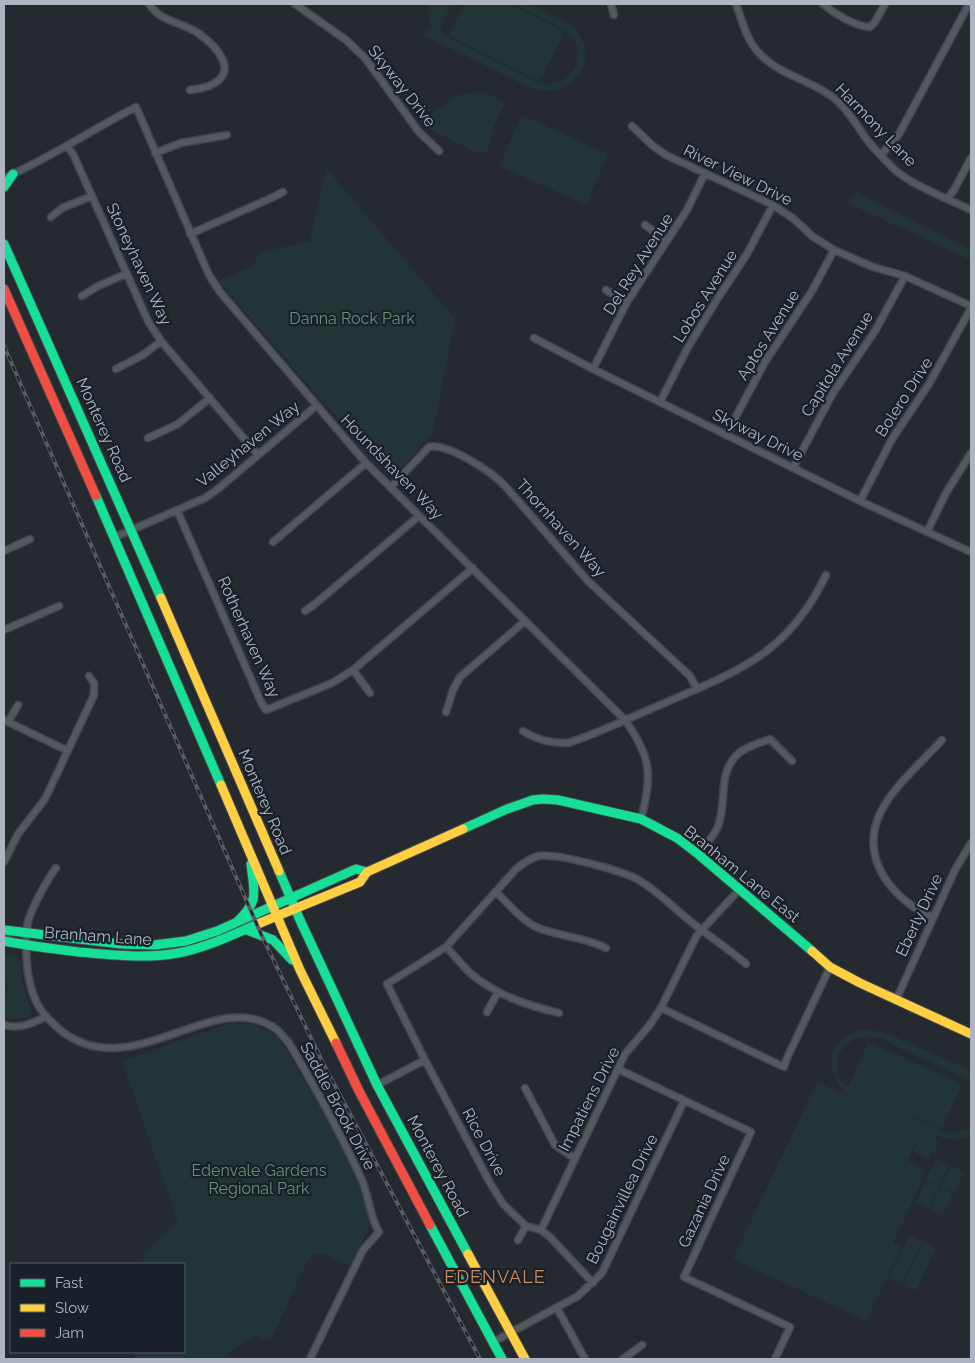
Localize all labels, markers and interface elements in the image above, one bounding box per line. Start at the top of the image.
street label: Skyway Drive [364,41,440,131]
street label: Harmony Lane [831,79,921,171]
street label: River View Drive [681,140,795,210]
street label: Stoneyhaven Way [102,200,176,328]
street label: Del Rey Avenue [599,210,677,318]
street label: Lobos Avenue [669,246,741,346]
street label: Aptos Avenue [733,286,803,384]
street label: Capitola Avenue [797,308,877,420]
park label: Danna Rock Park [289,309,415,328]
street label: Bolero Drive [871,354,937,440]
street label: Monterey Road [72,375,136,485]
street label: Valleyhaven Way [193,397,303,491]
street label: Skyway Drive [710,405,806,465]
street label: Houndshaven Way [337,410,447,524]
street label: Thornhaven Way [512,475,610,581]
street label: Rotherhaven Way [214,573,284,701]
street label: Monterey Road [234,747,296,858]
street label: Branham Lane East [680,821,804,927]
street label: Eberly Drive [892,871,946,959]
street label: Branham Lane [44,923,152,949]
street label: Saddle Brook Drive [296,1039,380,1173]
street label: Impatiens Drive [554,1044,624,1154]
street label: Rice Drive [458,1105,510,1179]
street label: Monterey Road [403,1112,473,1220]
street label: Bougainvillea Drive [582,1131,662,1267]
street label: Gazania Drive [674,1151,734,1251]
park label: Edenvale Gardens Regional Park [192,1161,327,1198]
legend [10,1263,185,1353]
district label: EDENVALE [444,1266,546,1287]
text: Fast [55,1274,83,1292]
text: Slow [55,1299,89,1317]
text: Jam [55,1324,84,1342]

